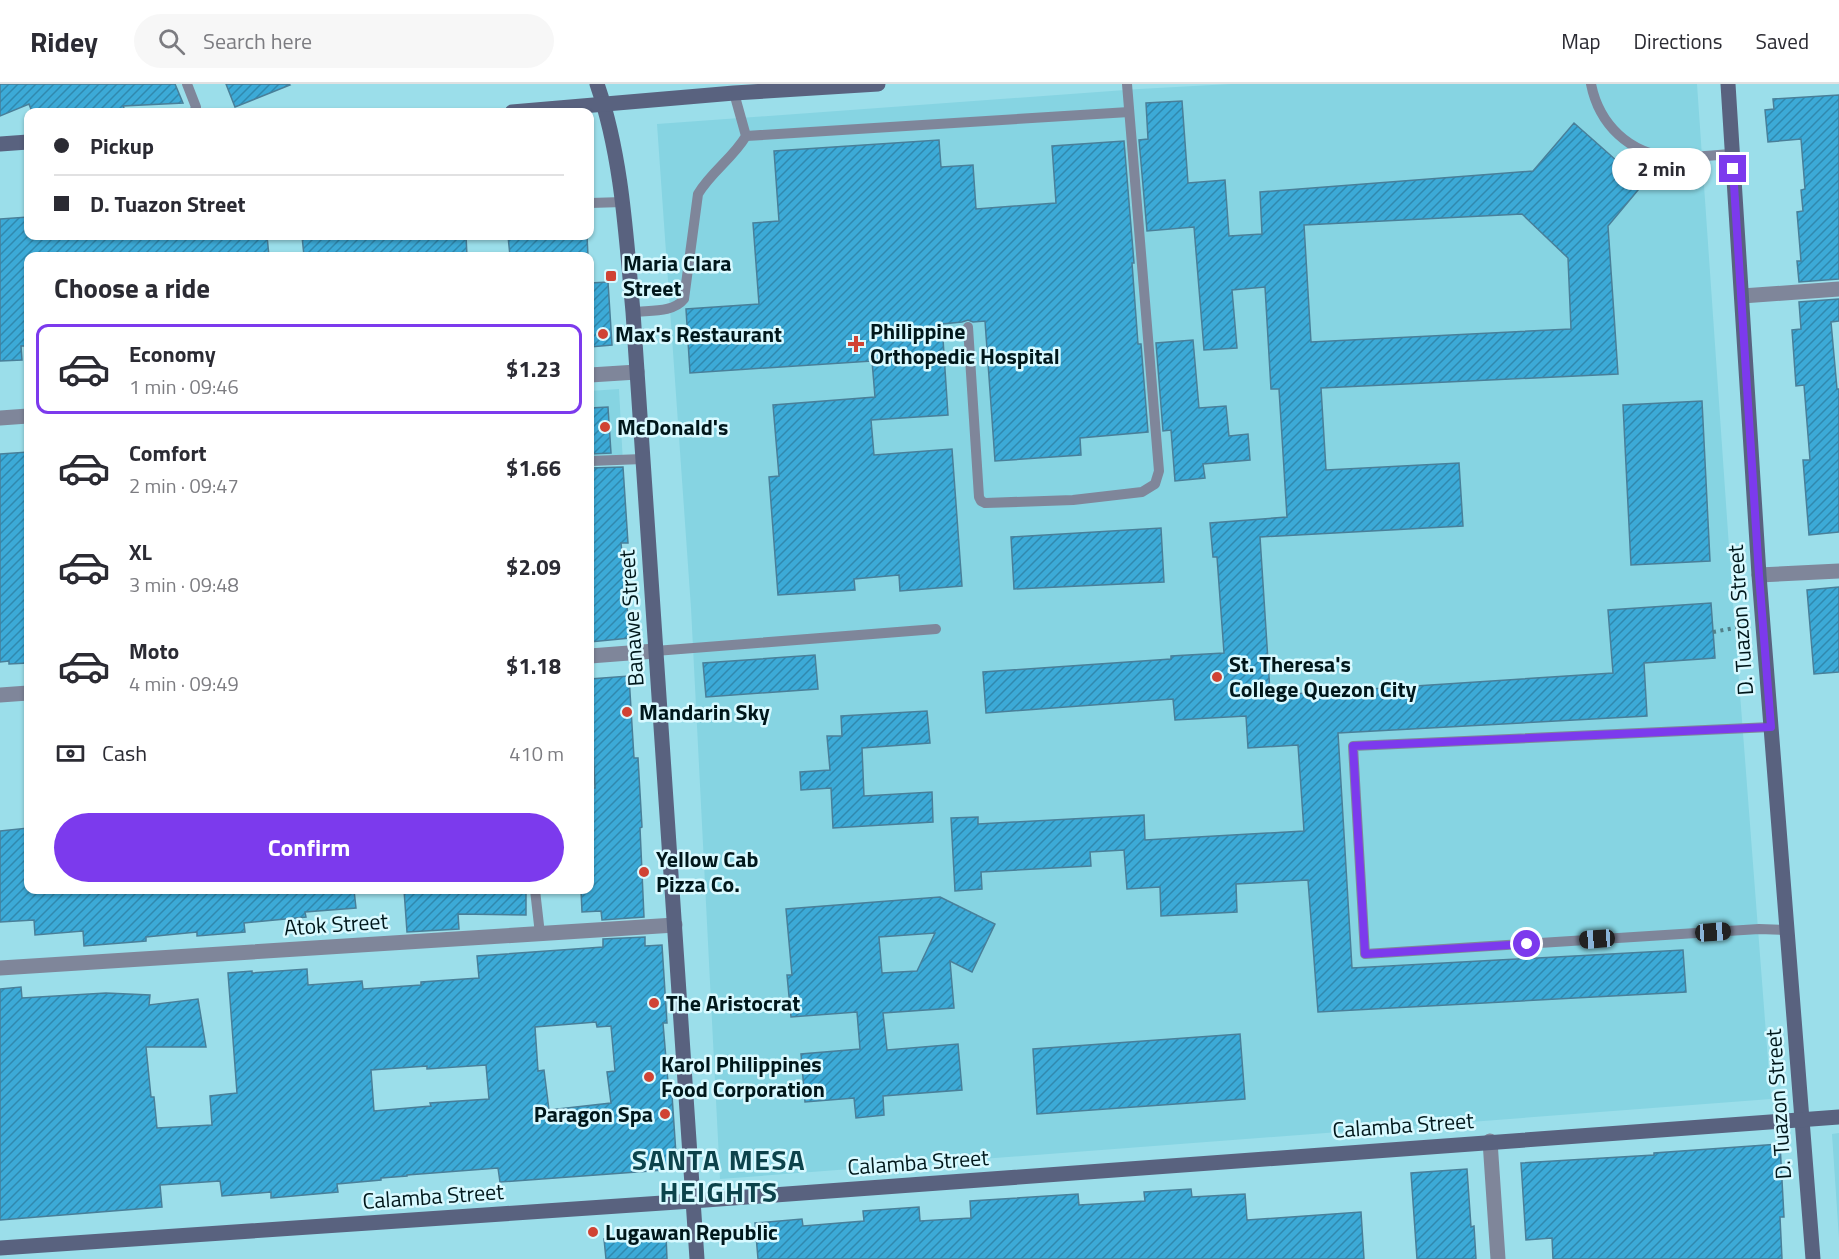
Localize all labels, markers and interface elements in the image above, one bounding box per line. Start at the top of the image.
search box [134,14,554,68]
text: Ridey [30,20,98,63]
text: Search here [203,24,312,58]
icon: search [155,25,188,58]
text: Map [1561,25,1601,57]
text: Directions [1634,25,1723,57]
text: Saved [1756,25,1809,57]
text: Pickup [90,129,154,163]
callout: 2 min [1613,148,1712,190]
text: 2 min [1637,153,1686,184]
route end [1719,155,1746,182]
text: D. Tuazon Street [90,187,246,221]
place label: Maria Clara Street [623,246,732,305]
text: Choose a ride [54,267,210,308]
marker: Maria Clara Street [604,269,618,283]
place label: Philippine Orthopedic Hospital [870,314,1060,373]
place label: Max's Restaurant [615,317,782,351]
marker: Max's Restaurant [596,327,610,341]
marker: Philippine Orthopedic Hospital [847,335,865,353]
text: Economy [129,337,216,371]
icon: car [57,342,111,396]
text: $1.23 [506,352,561,386]
text: 1 min · 09:46 [129,371,239,402]
place label: McDonald's [617,410,728,444]
marker: McDonald's [598,420,612,434]
text: Comfort [129,436,207,470]
icon: car [57,441,111,495]
text: $1.66 [506,451,561,485]
text: 2 min · 09:47 [129,470,239,501]
text: XL [129,535,152,569]
icon: car [57,540,111,594]
street label: D. Tuazon Street [1718,543,1762,696]
street label: Banawe Street [609,548,653,687]
text: $2.09 [506,550,561,584]
text: 3 min · 09:48 [129,569,239,600]
text: Moto [129,634,179,668]
icon: car [57,639,111,693]
place label: St. Theresa's College Quezon City [1229,647,1416,706]
text: $1.18 [506,649,561,683]
text: 4 min · 09:49 [129,668,239,699]
marker: St. Theresa's College Quezon City [1210,670,1224,684]
place label: Mandarin Sky [639,695,770,729]
marker: Mandarin Sky [620,705,634,719]
text: Cash [102,736,147,770]
icon: cash [54,737,87,770]
text: 410 m [509,738,564,769]
button: Confirm [54,813,564,882]
place label: Yellow Cab Pizza Co. [656,842,759,901]
marker: Yellow Cab Pizza Co. [637,865,651,879]
street label: Atok Street [283,903,389,945]
car [1694,922,1732,942]
car [1578,929,1616,949]
route start [1513,930,1540,957]
place label: The Aristocrat [666,986,800,1020]
marker: The Aristocrat [647,996,661,1010]
street label: D. Tuazon Street [1756,1027,1800,1180]
place label: Karol Philippines Food Corporation [661,1047,825,1106]
marker: Karol Philippines Food Corporation [642,1070,656,1084]
place label: Paragon Spa [534,1097,653,1131]
street label: Calamba Street [1331,1103,1475,1147]
marker: Paragon Spa [658,1107,672,1121]
district label: SANTA MESA HEIGHTS [632,1138,806,1213]
street label: Calamba Street [846,1140,990,1184]
street label: Calamba Street [361,1174,505,1218]
place label: Lugawan Republic [605,1215,778,1249]
marker: Lugawan Republic [586,1225,600,1239]

